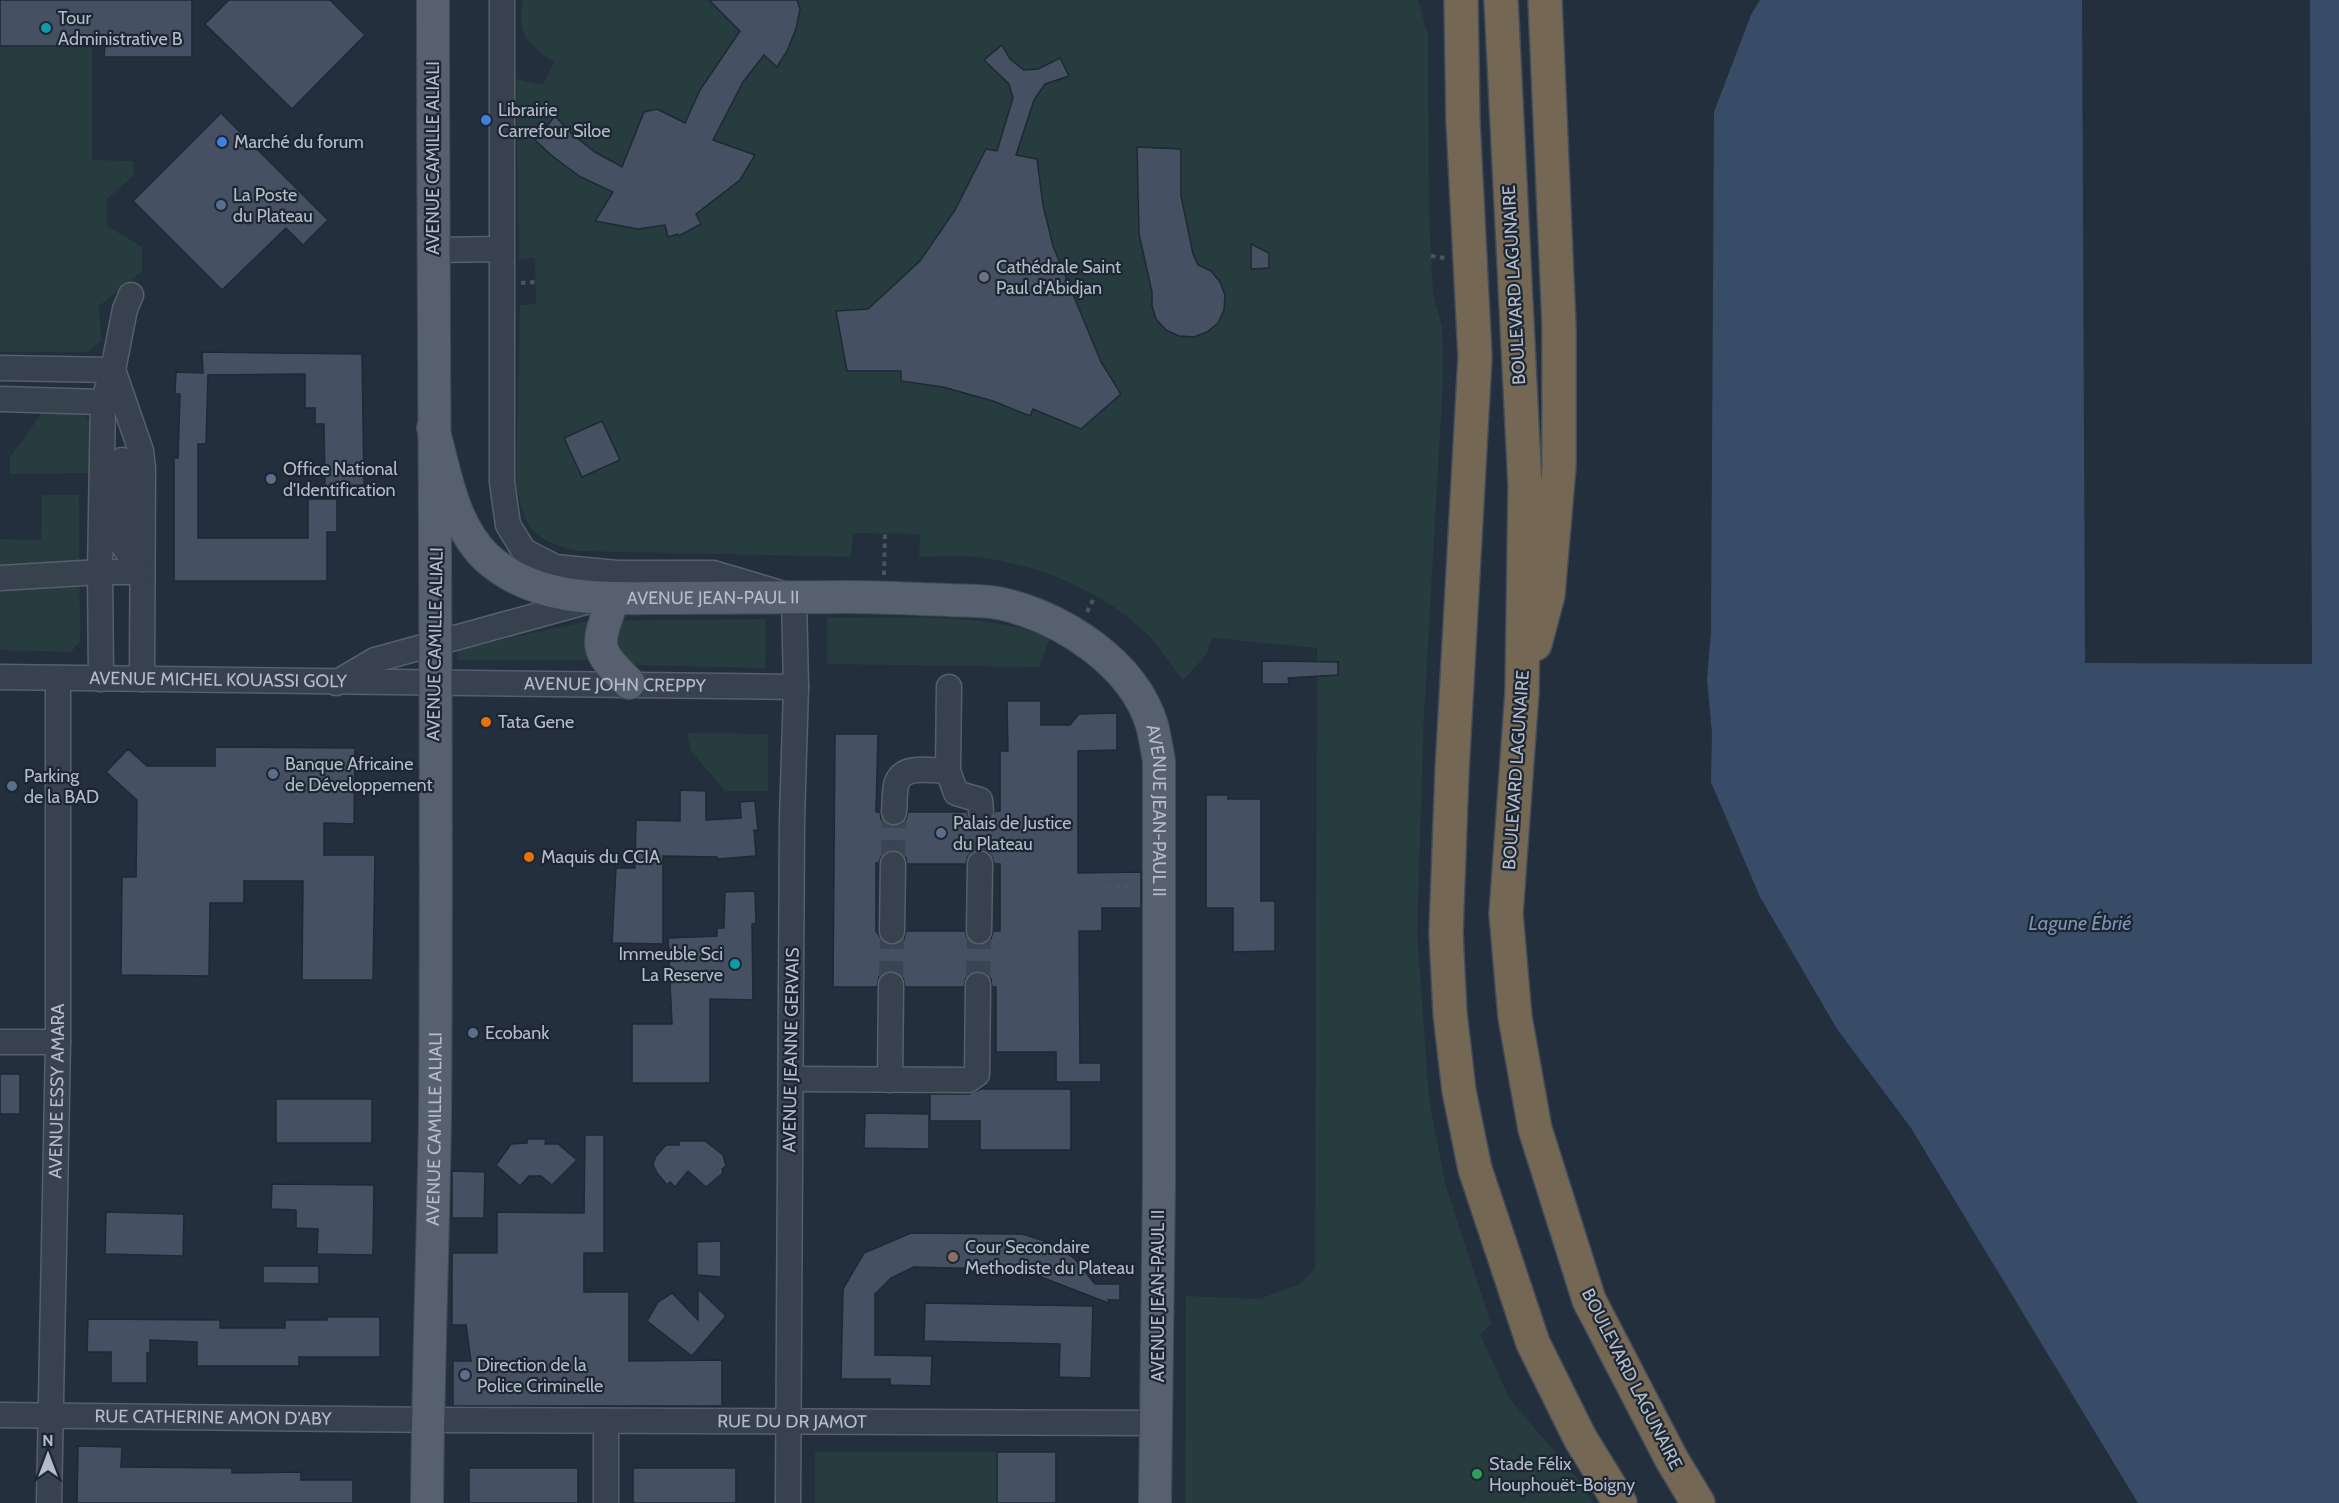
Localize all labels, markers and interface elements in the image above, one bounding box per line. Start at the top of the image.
place label: Tour Administrative B [58,7,183,50]
marker: Tour Administrative B [39,21,53,35]
street label: AVENUE CAMILLE ALIALI [422,61,444,255]
place label: Librairie Carrefour Siloe [498,99,610,142]
marker: Librairie Carrefour Siloe [479,113,493,127]
place label: Marché du forum [234,131,364,153]
marker: Marché du forum [215,135,229,149]
place label: La Poste du Plateau [233,184,313,227]
street label: BOULEVARD LAGUNAIRE [1498,185,1530,385]
marker: La Poste du Plateau [214,198,228,212]
place label: Cathédrale Saint Paul d'Abidjan [996,256,1121,299]
marker: Cathédrale Saint Paul d'Abidjan [977,270,991,284]
place label: Office National d'Identification [283,458,398,501]
marker: Office National d'Identification [264,472,278,486]
street label: AVENUE CAMILLE ALIALI [422,547,448,741]
street label: AVENUE JEAN-PAUL II [627,586,799,609]
street label: AVENUE MICHEL KOUASSI GOLY [89,667,348,692]
street label: BOULEVARD LAGUNAIRE [1498,669,1534,871]
street label: AVENUE JOHN CREPPY [524,673,707,697]
place label: Tata Gene [498,711,574,733]
marker: Tata Gene [479,715,493,729]
street label: AVENUE JEAN-PAUL II [1141,722,1170,897]
place label: Banque Africaine de Développement [285,753,433,796]
place label: Parking de la BAD [24,765,99,808]
marker: Banque Africaine de Développement [266,767,280,781]
marker: Parking de la BAD [5,779,19,793]
place label: Palais de Justice du Plateau [953,812,1072,855]
marker: Palais de Justice du Plateau [934,826,948,840]
place label: Maquis du CCIA [541,846,660,868]
marker: Maquis du CCIA [522,850,536,864]
water label: Lagune Ébrié [2029,910,2131,935]
place label: Immeuble Sci La Reserve [618,943,723,986]
street label: AVENUE JEANNE GERVAIS [778,947,804,1153]
marker: Immeuble Sci La Reserve [728,957,742,971]
street label: AVENUE ESSY AMARA [44,1004,69,1179]
place label: Ecobank [485,1022,550,1044]
marker: Ecobank [466,1026,480,1040]
street label: AVENUE CAMILLE ALIALI [422,1032,447,1226]
street label: AVENUE JEAN-PAUL II [1147,1210,1169,1382]
place label: Cour Secondaire Methodiste du Plateau [965,1236,1135,1279]
marker: Cour Secondaire Methodiste du Plateau [946,1250,960,1264]
street label: BOULEVARD LAGUNAIRE [1577,1285,1687,1473]
place label: Direction de la Police Criminelle [477,1354,603,1397]
marker: Direction de la Police Criminelle [458,1368,472,1382]
street label: RUE CATHERINE AMON D'ABY [94,1405,332,1430]
street label: RUE DU DR JAMOT [717,1410,867,1433]
north arrow [18,1425,78,1485]
text: N [42,1431,54,1450]
place label: Stade Félix Houphouët-Boigny [1489,1453,1635,1496]
marker: Stade Félix Houphouët-Boigny [1470,1467,1484,1481]

